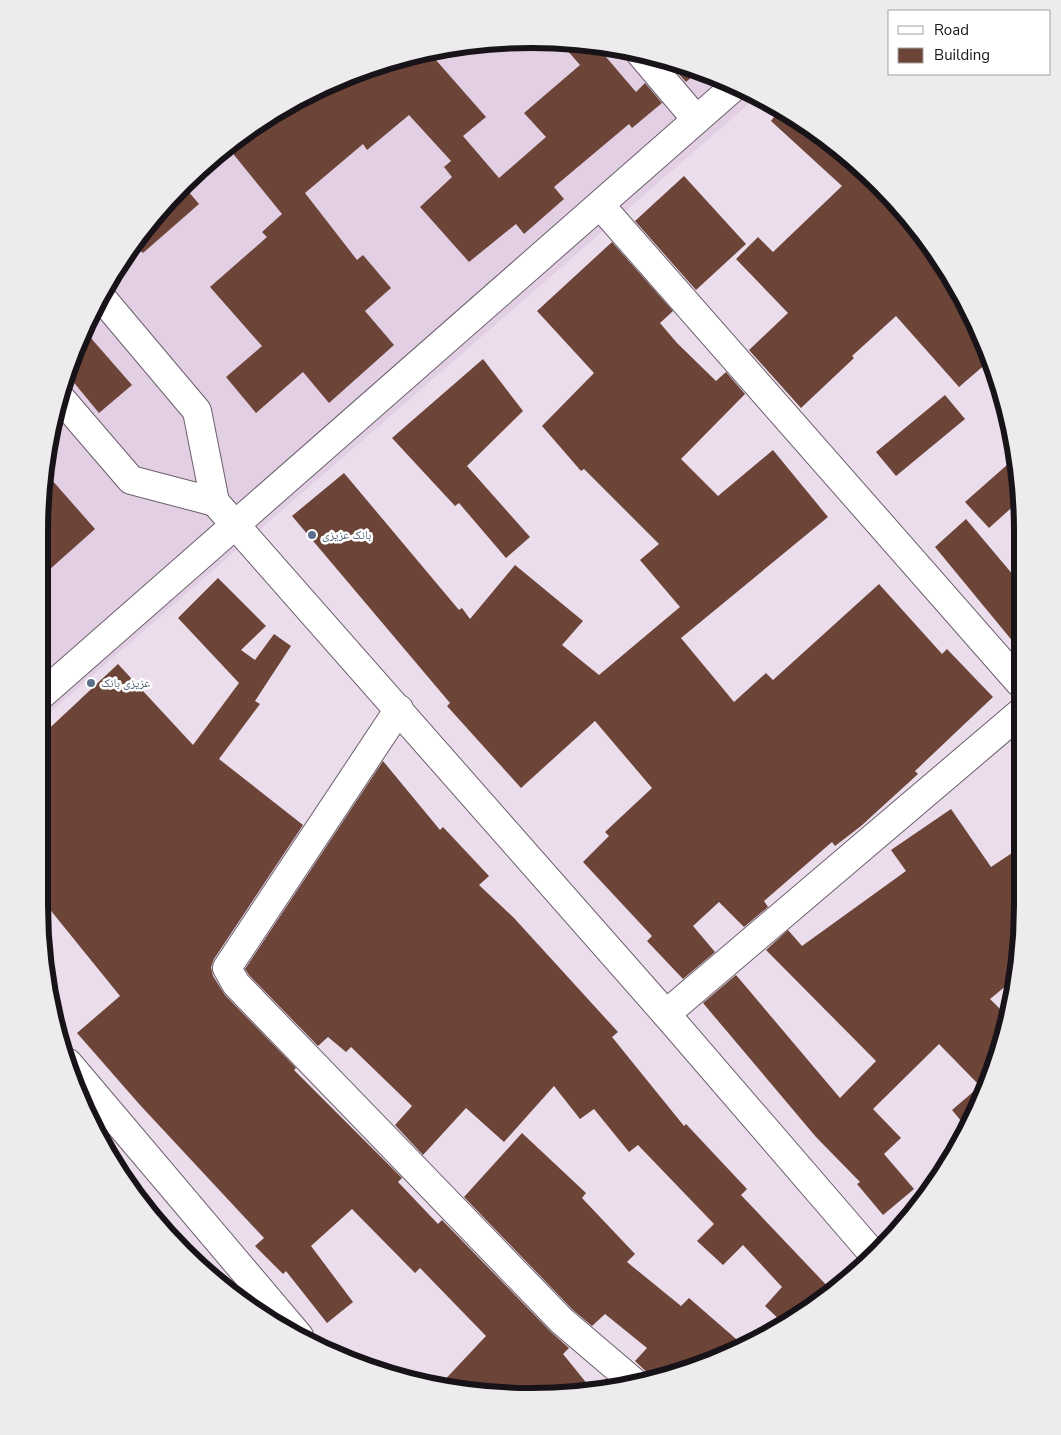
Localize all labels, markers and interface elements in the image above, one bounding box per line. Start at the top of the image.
legend [888,10,1051,75]
text: Road [934,20,969,40]
text: Building [934,45,990,65]
place label: بانک عزیزی [322,527,371,543]
marker: بانک عزیزی [306,529,318,541]
place label: عزیزی بانک [101,675,150,691]
marker: عزیزی بانک [85,677,97,689]

